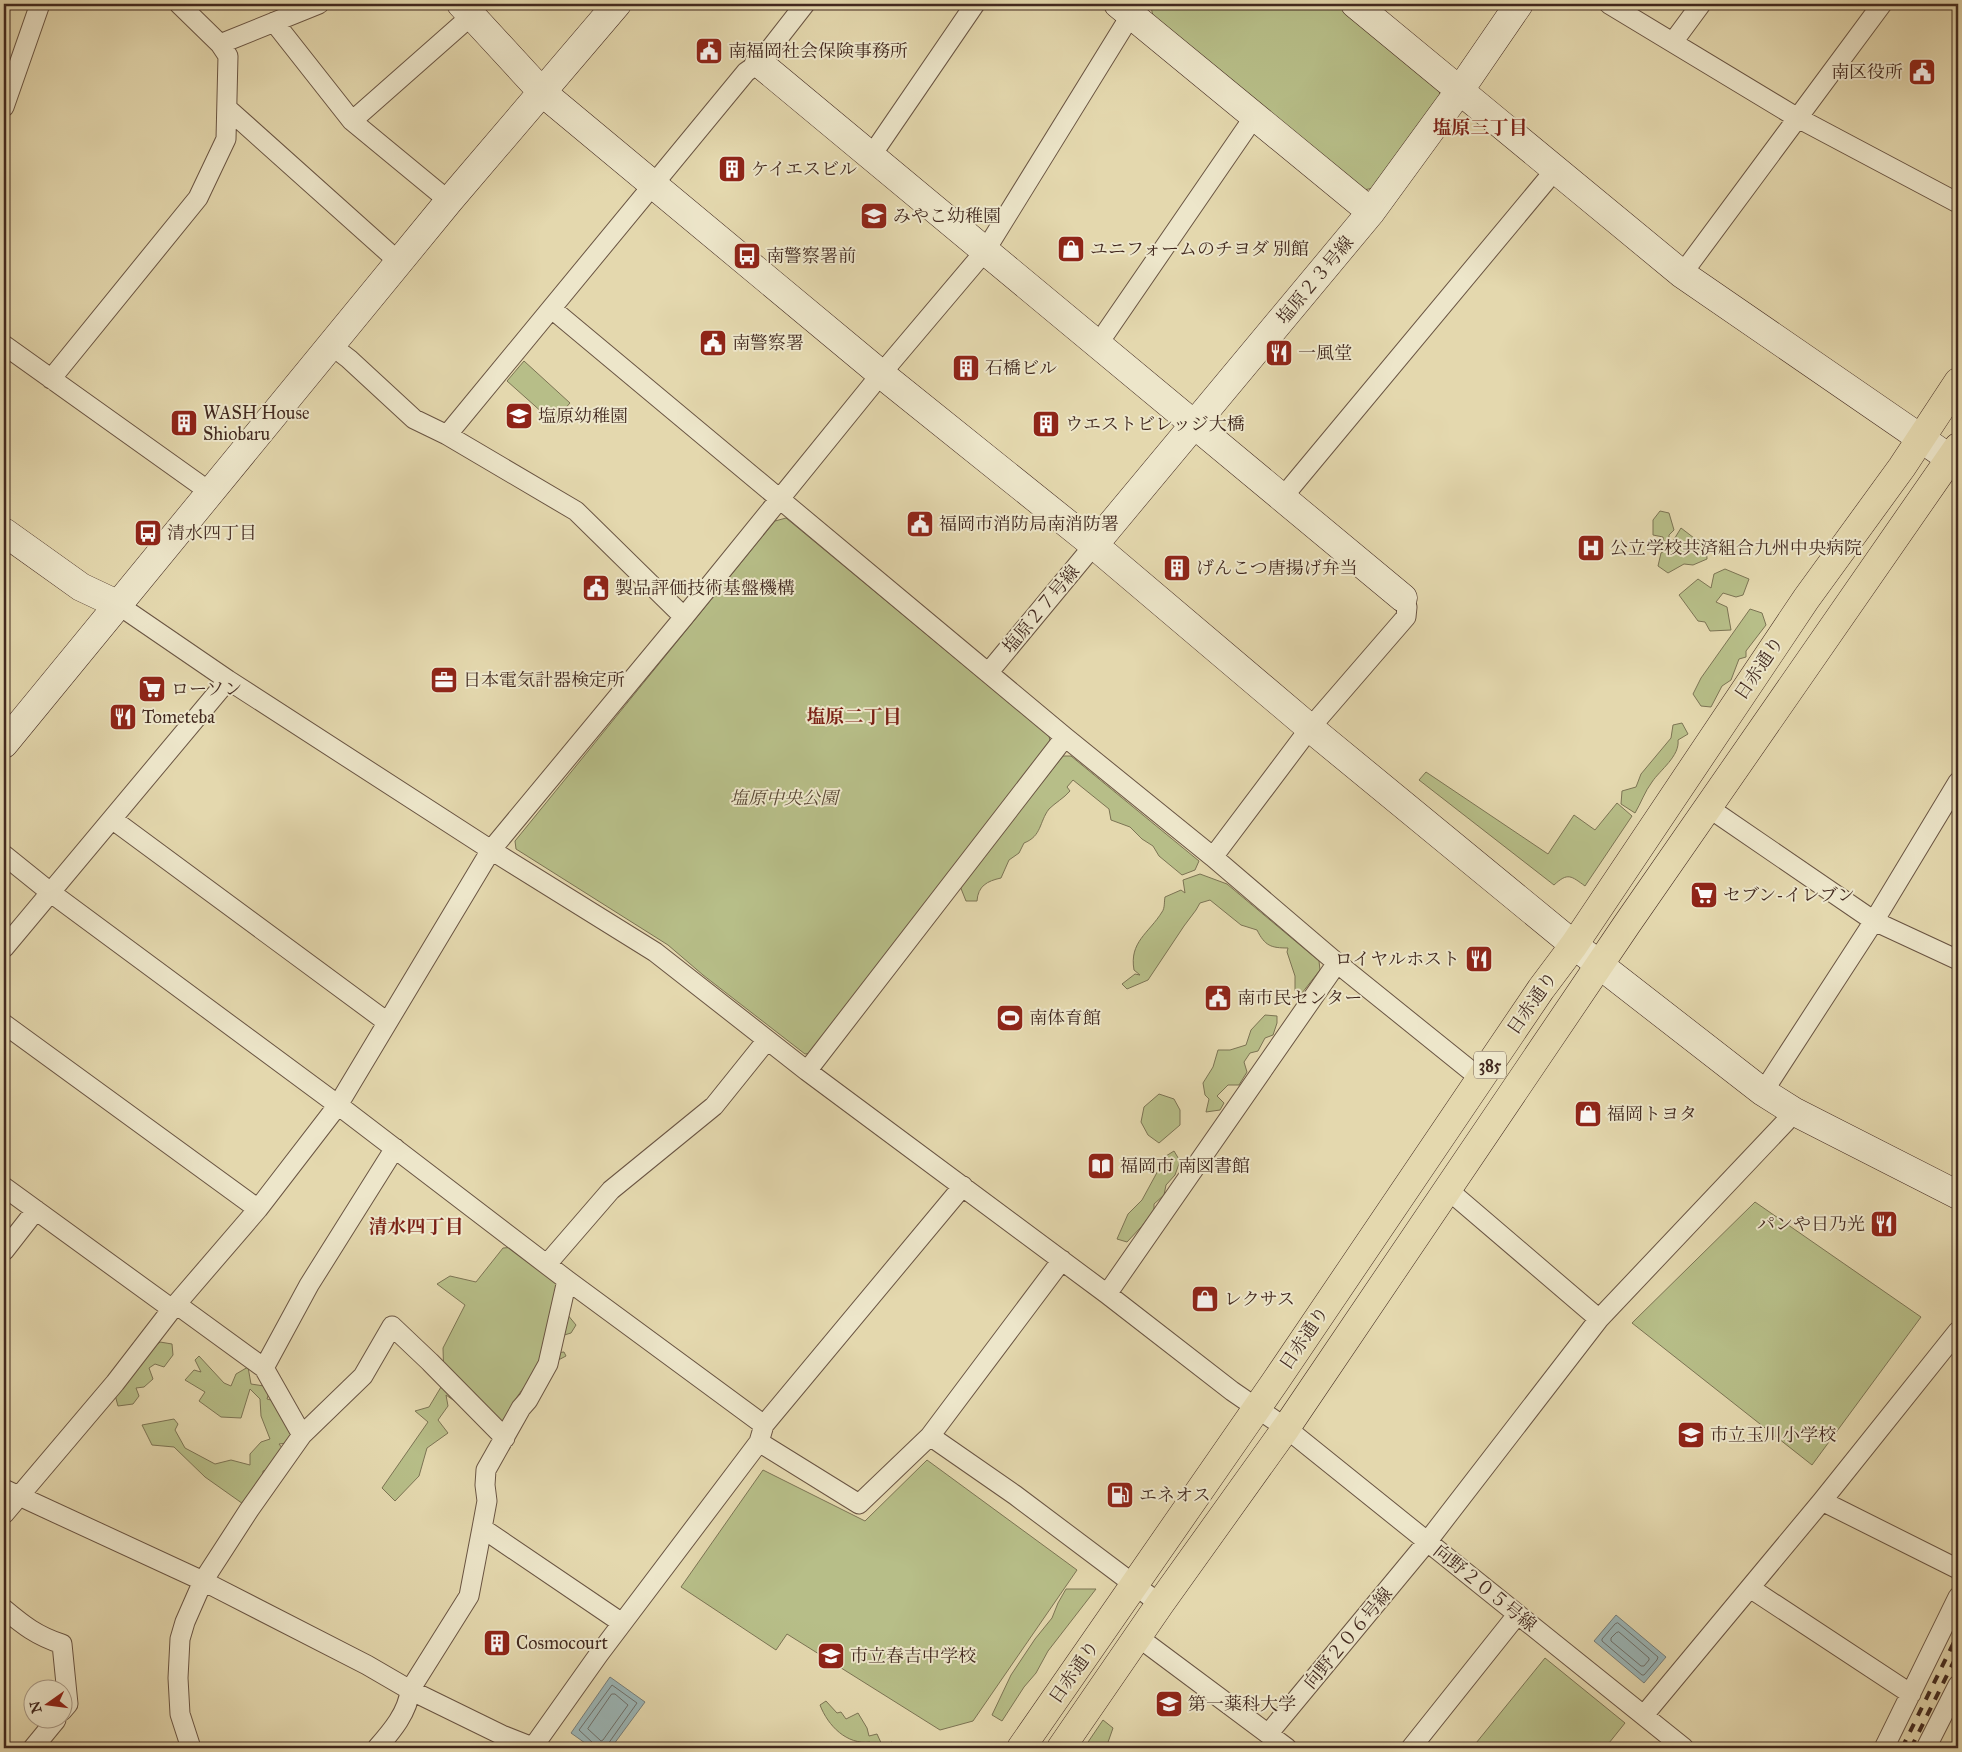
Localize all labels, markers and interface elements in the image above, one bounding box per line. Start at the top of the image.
public building icon: 南福岡社会保険事務所 [694,36,724,66]
place label: 南福岡社会保険事務所 [728,40,908,62]
public building icon: 南区役所 [1907,57,1937,87]
place label: 南区役所 [1831,61,1903,83]
district label: 塩原三丁目 [1432,116,1528,139]
building icon: ケイエスビル [717,154,747,184]
place label: ケイエスビル [751,158,857,180]
school or university icon: みやこ幼稚園 [859,201,889,231]
place label: みやこ幼稚園 [893,205,1001,227]
street label: 塩原２３号線 [1272,232,1358,328]
shop icon: ユニフォームのチヨダ 別館 [1056,234,1086,264]
place label: ユニフォームのチヨダ 別館 [1090,238,1309,260]
bus stop icon: 南警察署前 [732,241,762,271]
place label: 南警察署前 [766,245,856,267]
public building icon: 南警察署 [698,328,728,358]
place label: 南警察署 [732,332,804,354]
restaurant icon: 一風堂 [1264,338,1294,368]
place label: 一風堂 [1298,342,1352,364]
building icon: 石橋ビル [951,353,981,383]
place label: 石橋ビル [985,357,1057,379]
school or university icon: 塩原幼稚園 [504,401,534,431]
place label: WASH House Shiobaru [203,402,309,445]
place label: 塩原幼稚園 [538,405,628,427]
building icon: WASH House Shiobaru [169,408,199,438]
building icon: ウエストビレッジ大橋 [1031,409,1061,439]
place label: ウエストビレッジ大橋 [1065,413,1245,435]
public building icon: 福岡市消防局南消防署 [905,509,935,539]
place label: 福岡市消防局南消防署 [939,513,1119,535]
bus stop icon: 清水四丁目 [133,518,163,548]
place label: 清水四丁目 [167,522,257,544]
hospital icon: 公立学校共済組合九州中央病院 [1576,533,1606,563]
place label: 公立学校共済組合九州中央病院 [1610,537,1862,559]
building icon: げんこつ唐揚げ弁当 [1162,553,1192,583]
place label: げんこつ唐揚げ弁当 [1196,557,1358,579]
street label: 塩原２７号線 [998,561,1084,657]
public building icon: 製品評価技術基盤機構 [581,573,611,603]
place label: 製品評価技術基盤機構 [615,577,795,599]
street label: 日赤通り [1730,632,1788,704]
office icon: 日本電気計器検定所 [429,665,459,695]
place label: 日本電気計器検定所 [463,669,625,691]
supermarket icon: ローソン [137,674,167,704]
place label: ローソン [171,678,242,700]
restaurant icon: Tometeba [108,702,138,732]
district label: 塩原二丁目 [806,705,902,728]
place label: Tometeba [142,706,215,728]
park label: 塩原中央公園 [730,787,841,809]
supermarket icon: セブン-イレブン [1689,880,1719,910]
place label: セブン-イレブン [1723,884,1855,906]
restaurant icon: ロイヤルホスト [1464,944,1494,974]
place label: ロイヤルホスト [1335,948,1460,970]
street label: 日赤通り [1502,967,1562,1039]
public building icon: 南市民センター [1203,983,1233,1013]
place label: 南市民センター [1237,987,1362,1009]
sports icon: 南体育館 [995,1003,1025,1033]
place label: 南体育館 [1029,1007,1101,1029]
road number: 385 [1474,1052,1506,1078]
shop icon: 福岡トヨタ [1573,1099,1603,1129]
place label: 福岡トヨタ [1607,1103,1697,1125]
library icon: 福岡市 南図書館 [1086,1151,1116,1181]
place label: 福岡市 南図書館 [1120,1155,1250,1177]
restaurant icon: パンや日乃光 [1869,1209,1899,1239]
place label: パンや日乃光 [1757,1213,1865,1235]
district label: 清水四丁目 [368,1215,464,1238]
shop icon: レクサス [1190,1284,1220,1314]
place label: レクサス [1224,1288,1295,1310]
street label: 日赤通り [1275,1302,1333,1374]
school or university icon: 市立玉川小学校 [1676,1420,1706,1450]
place label: 市立玉川小学校 [1710,1424,1836,1446]
fuel station icon: エネオス [1105,1480,1135,1510]
place label: エネオス [1139,1484,1211,1506]
street label: 向野２０５号線 [1429,1540,1541,1636]
street label: 向野２０６号線 [1299,1583,1397,1693]
building icon: Cosmocourt [482,1628,512,1658]
place label: Cosmocourt [516,1632,608,1654]
street label: 日赤通り [1044,1636,1104,1708]
school or university icon: 市立春吉中学校 [816,1641,846,1671]
place label: 市立春吉中学校 [850,1645,976,1667]
north arrow [22,1680,72,1730]
school or university icon: 第一薬科大学 [1154,1689,1184,1719]
place label: 第一薬科大学 [1188,1693,1296,1715]
text: N [26,1699,46,1715]

